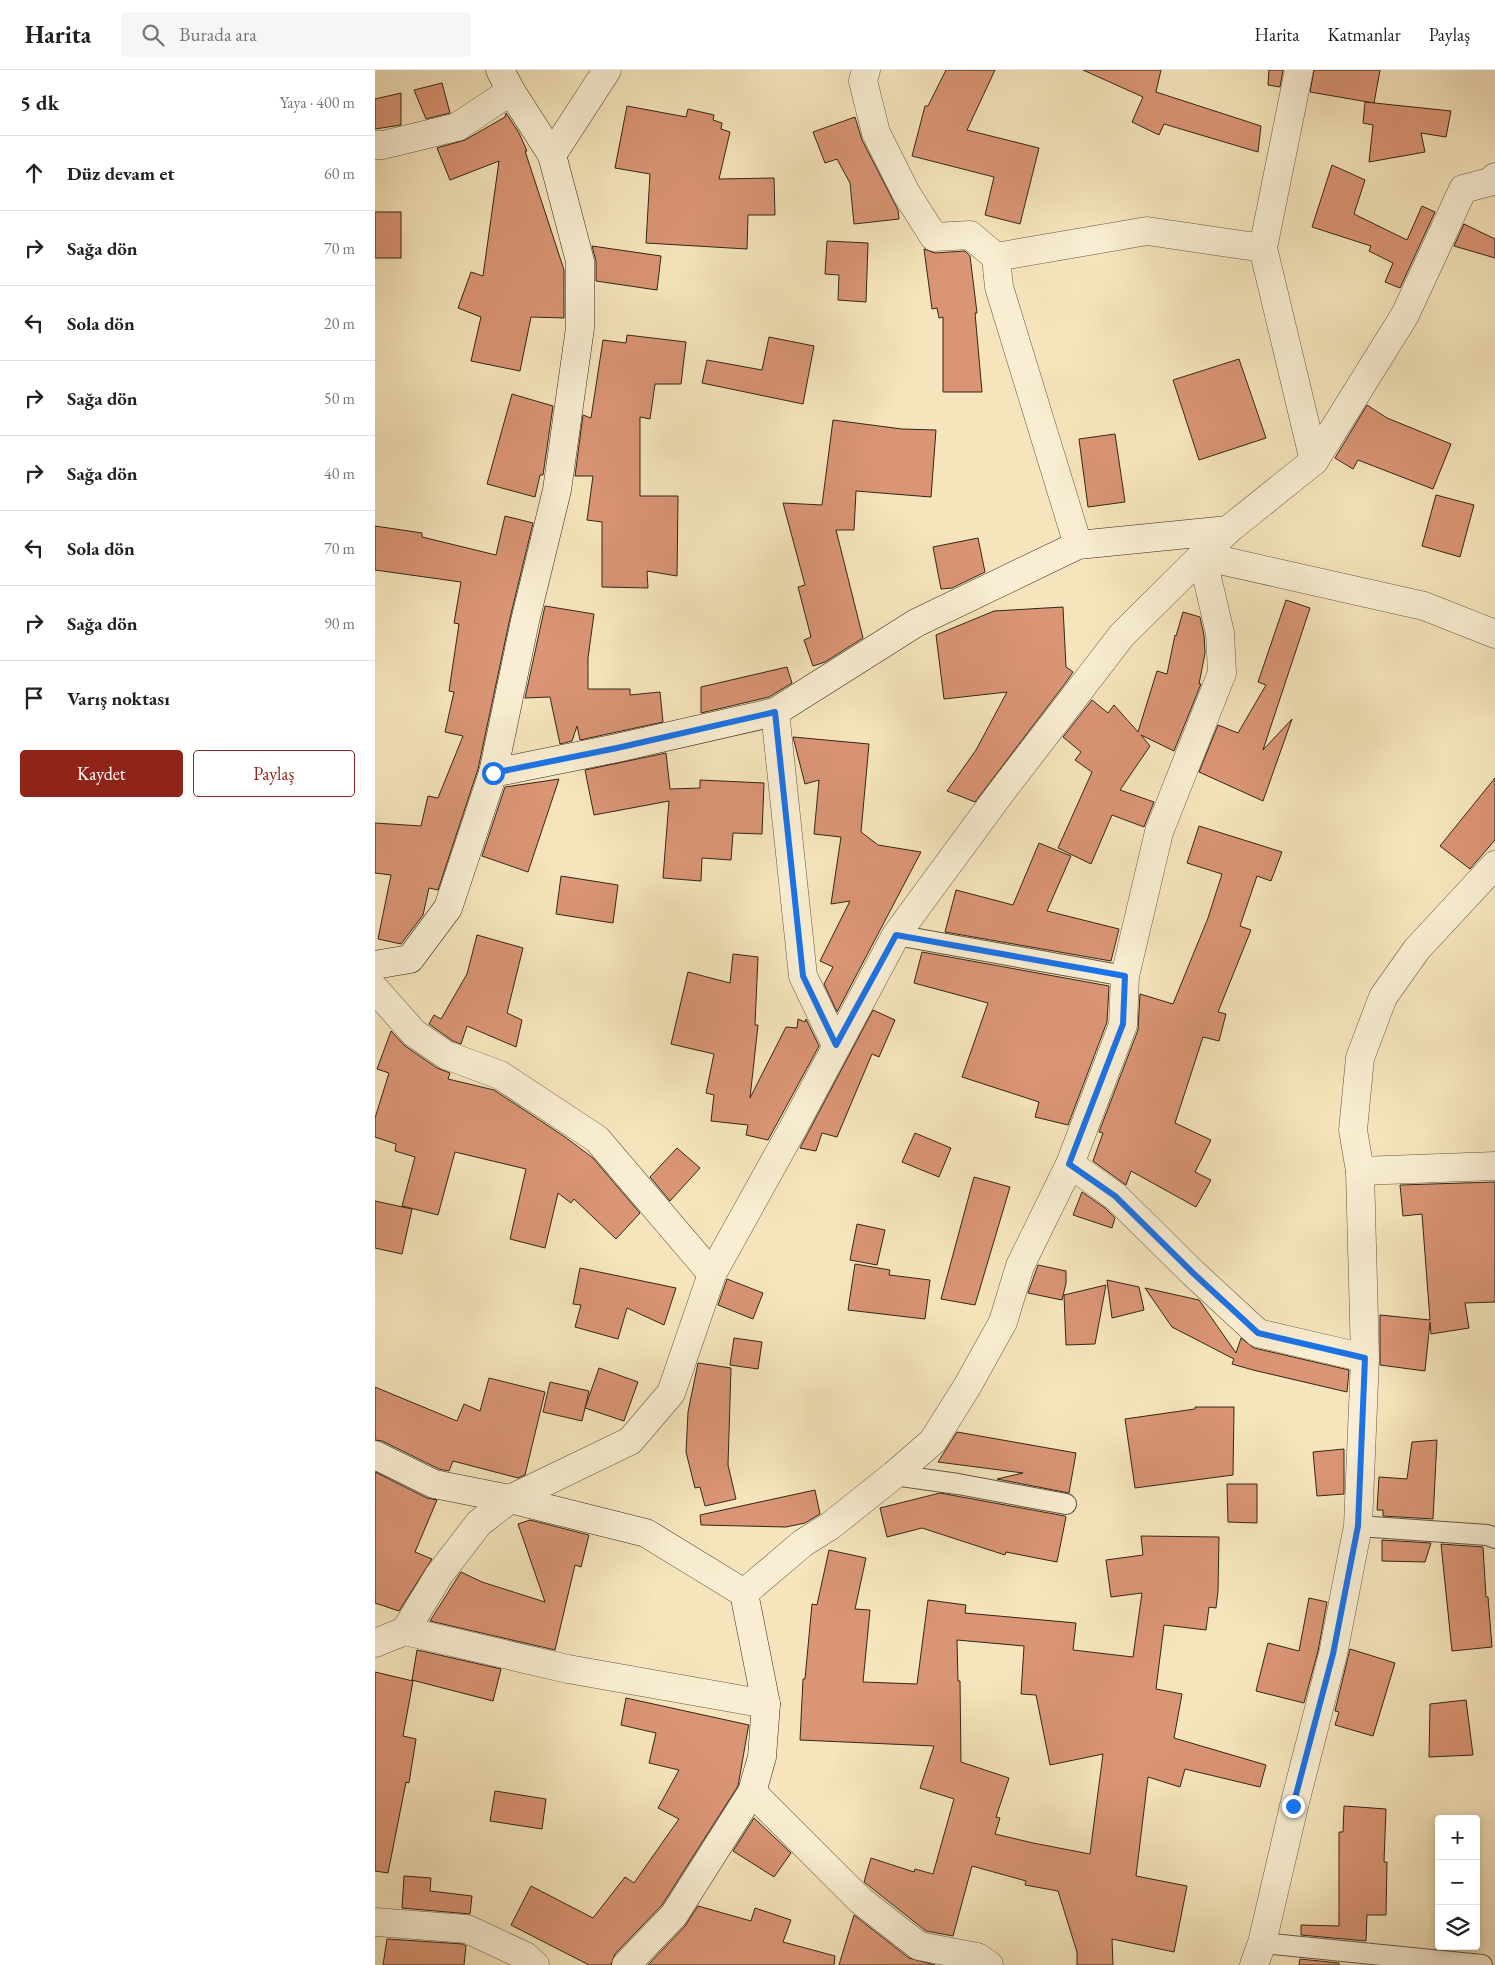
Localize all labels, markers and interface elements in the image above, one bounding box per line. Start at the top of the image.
search box [121,12,471,57]
text: Harita [25,19,91,50]
icon: search [139,21,167,49]
text: Burada ara [179,22,257,47]
text: Harita [1254,23,1299,46]
text: Katmanlar [1327,23,1401,46]
text: Paylaş [1429,23,1470,46]
text: 5 dk [20,89,59,116]
text: Yaya · 400 m [280,92,355,113]
icon: ahead [20,159,48,187]
text: Düz devam et [67,161,175,186]
text: 60 m [324,163,355,184]
icon: right [20,234,48,262]
text: Sağa dön [67,236,138,261]
text: 70 m [324,238,355,259]
icon: left [20,309,48,337]
text: Sola dön [67,311,135,336]
text: 20 m [324,313,355,334]
icon: right [20,384,48,412]
text: Sağa dön [67,386,138,411]
text: 50 m [324,388,355,409]
icon: right [20,459,48,487]
text: Sağa dön [67,461,138,486]
text: 40 m [324,463,355,484]
icon: left [20,534,48,562]
text: Sola dön [67,536,135,561]
text: 70 m [324,538,355,559]
icon: right [20,609,48,637]
text: Sağa dön [67,611,138,636]
text: 90 m [324,613,355,634]
icon: arrive [20,684,48,712]
text: Varış noktası [67,686,170,711]
button: Kaydet [20,750,183,797]
button: Paylaş [193,750,355,797]
route start [482,762,505,785]
route end [1282,1795,1305,1818]
map controls [1435,1815,1480,1950]
button: + [1435,1815,1480,1860]
button: − [1435,1860,1480,1905]
button: layers [1435,1905,1480,1950]

